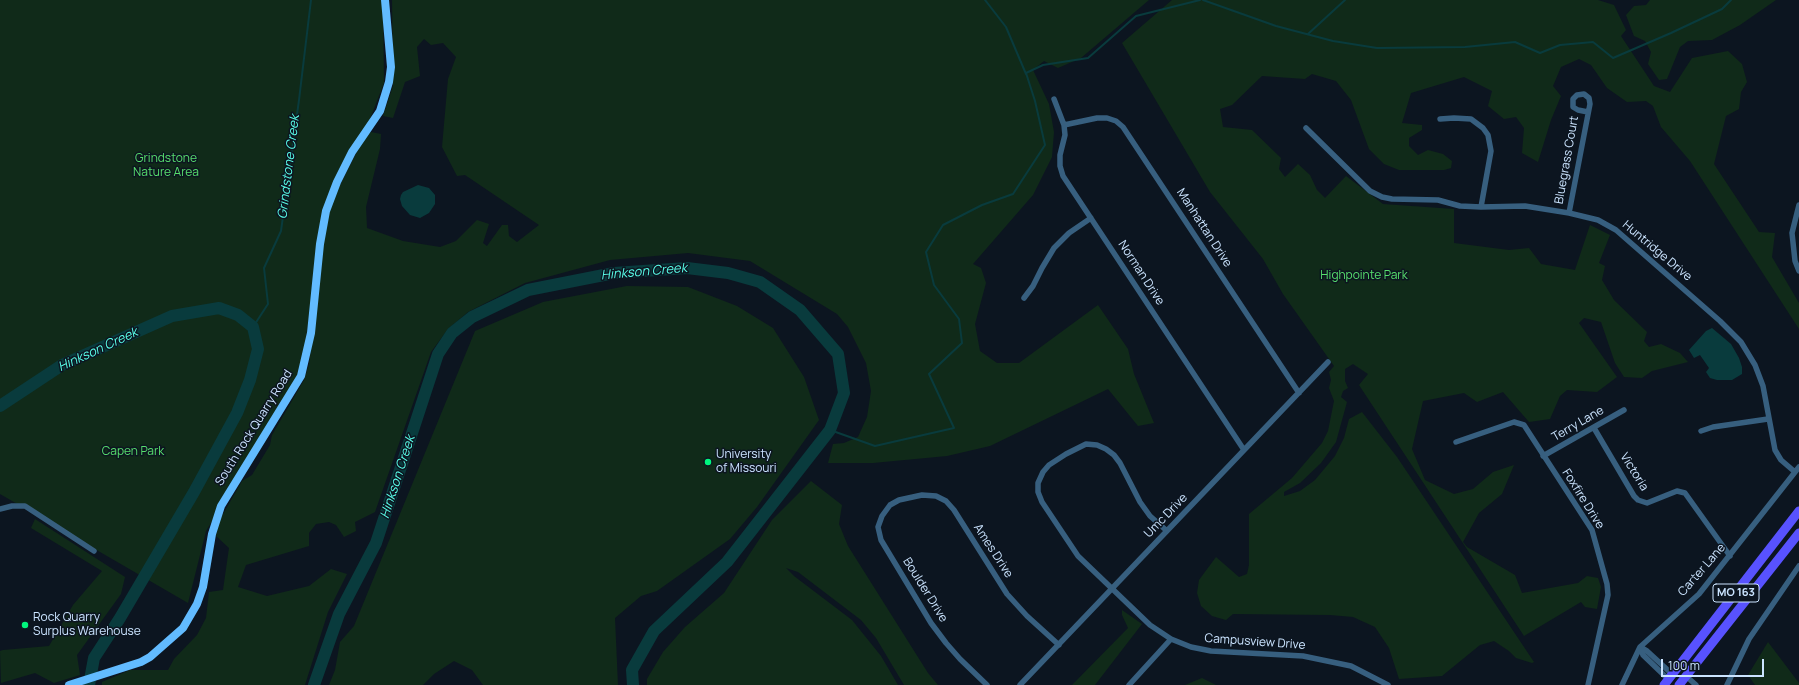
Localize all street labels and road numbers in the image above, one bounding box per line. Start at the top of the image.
street label: Bluegrass Court [1552,115,1582,205]
street label: Manhattan Drive [1173,186,1235,270]
street label: Huntridge Drive [1619,218,1695,284]
street label: Norman Drive [1115,238,1167,308]
street label: South Rock Quarry Road [212,367,296,489]
street label: Terry Lane [1550,403,1606,445]
street label: Victoria [1617,450,1651,494]
street label: Foxfire Drive [1559,466,1607,532]
street label: Umc Drive [1141,491,1191,541]
street label: Ames Drive [970,521,1016,581]
street label: Carter Lane [1675,541,1729,599]
street label: Boulder Drive [899,555,951,625]
road number: MO 163 [1713,584,1759,602]
street label: Campusview Drive [1204,631,1306,653]

